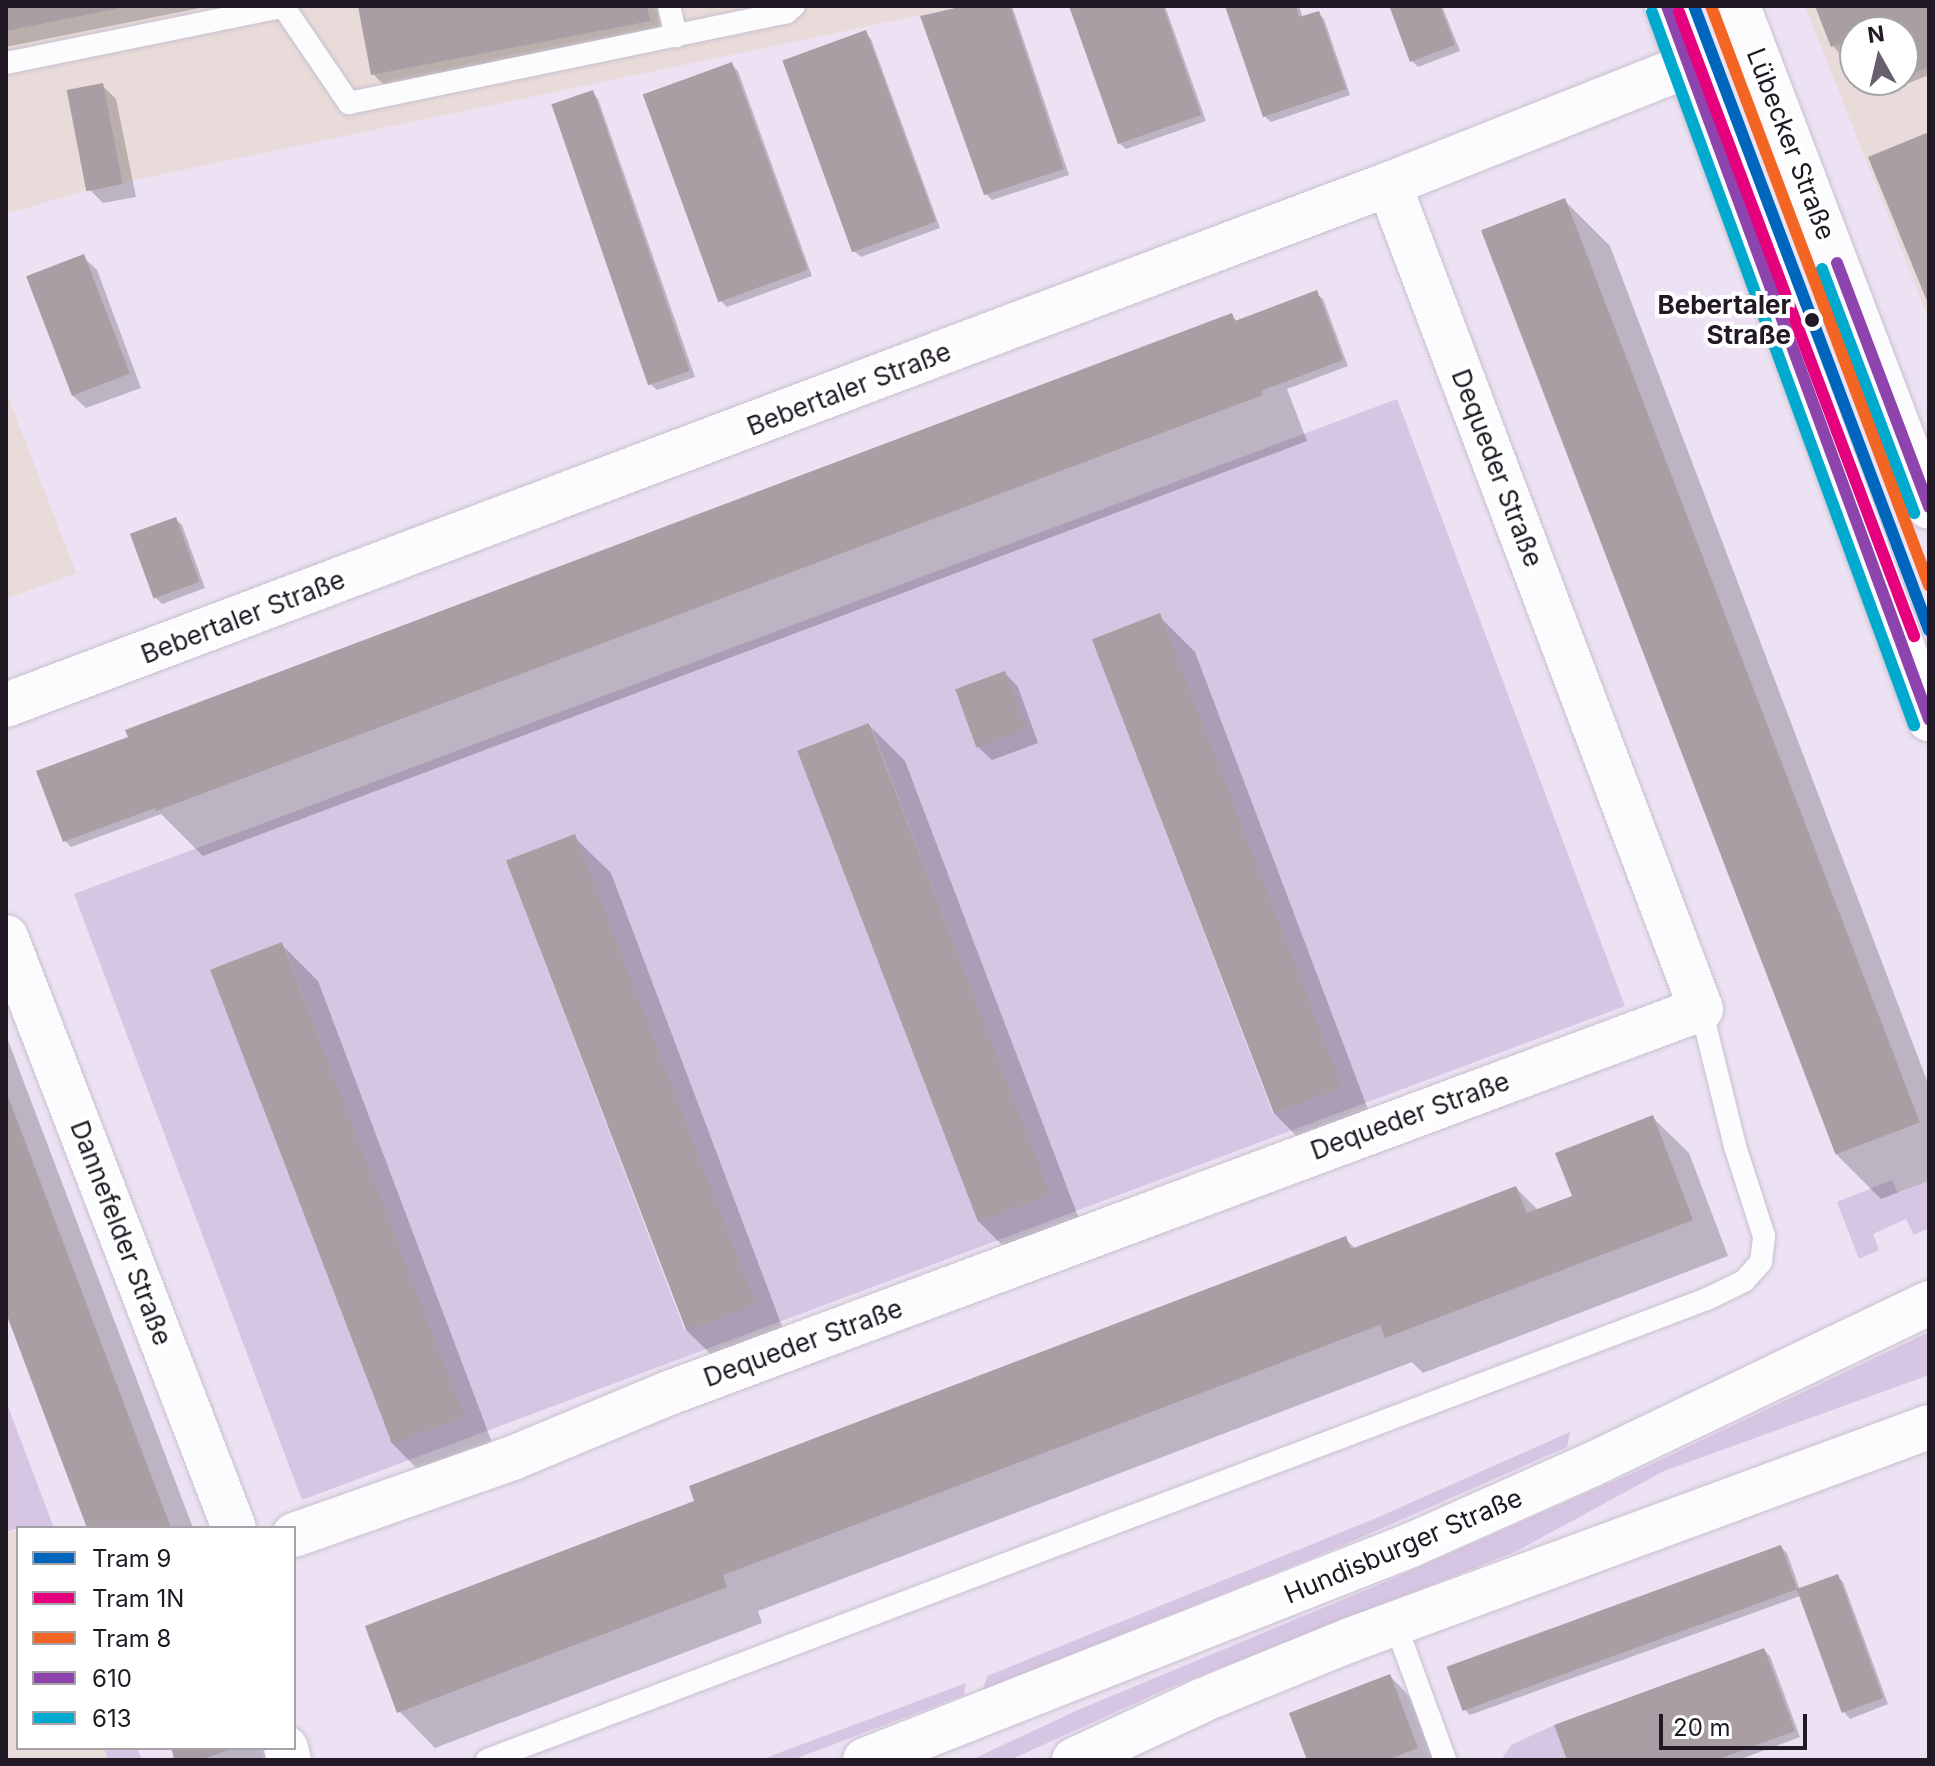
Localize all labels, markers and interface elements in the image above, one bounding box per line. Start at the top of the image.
north arrow [1839,16,1919,96]
text: N [1866,20,1886,48]
street label: Lübecker Straße [1740,44,1842,244]
place label: Bebertaler Straße [1657,289,1791,350]
marker: Bebertaler Straße [1798,306,1826,334]
street label: Bebertaler Straße [743,336,955,442]
street label: Dequeder Straße [1445,365,1549,571]
street label: Bebertaler Straße [137,564,349,670]
street label: Dequeder Straße [1306,1066,1514,1166]
street label: Dannefelder Straße [64,1116,178,1350]
street label: Dequeder Straße [699,1293,907,1393]
street label: Hundisburger Straße [1279,1482,1527,1610]
legend [16,1526,296,1750]
text: Tram 9 [92,1544,171,1573]
text: Tram 1N [92,1584,184,1613]
text: Tram 8 [92,1624,171,1653]
text: 610 [92,1664,132,1693]
scale bar [1663,1698,1811,1748]
text: 613 [92,1704,131,1733]
text: 20 m [1673,1713,1731,1742]

